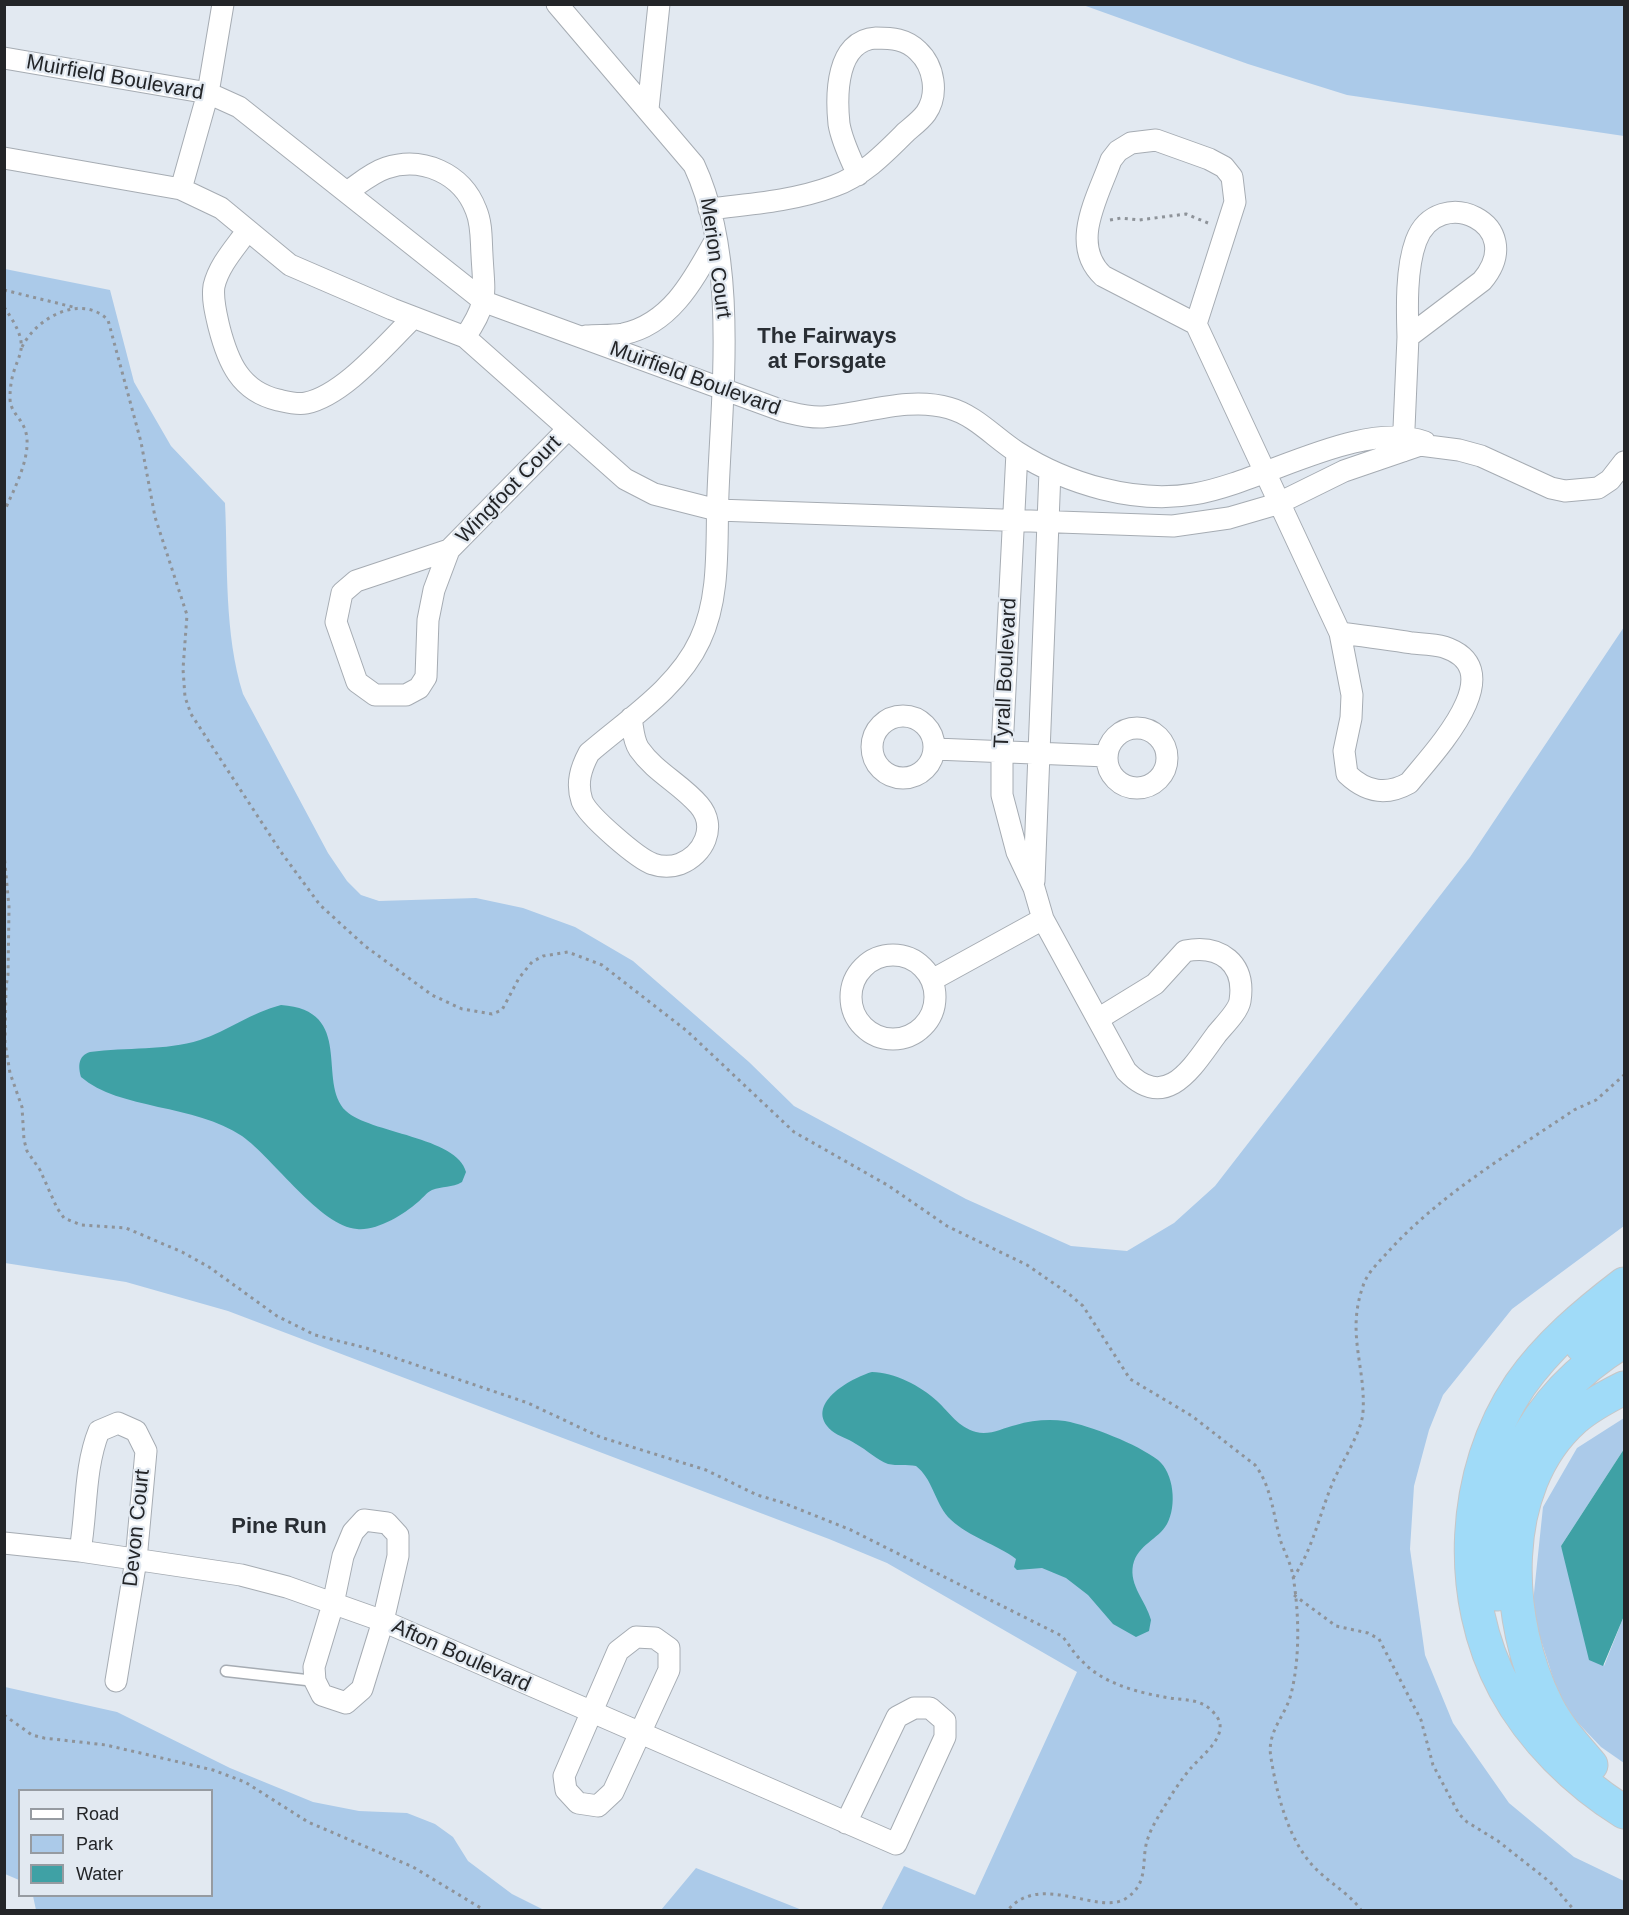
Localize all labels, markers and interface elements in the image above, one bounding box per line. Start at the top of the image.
street label: Muirfield Boulevard [24,50,206,106]
street label: Merion Court [694,196,736,320]
district label: The Fairways at Forsgate [757,324,897,376]
street label: Muirfield Boulevard [606,336,784,422]
street label: Wingfoot Court [451,431,567,549]
street label: Tyrall Boulevard [989,597,1023,749]
street label: Devon Court [118,1468,156,1588]
district label: Pine Run [231,1514,327,1540]
street label: Afton Boulevard [388,1614,534,1698]
legend [18,1789,213,1897]
text: Road [76,1804,119,1824]
text: Park [76,1834,113,1854]
text: Water [76,1864,123,1884]

